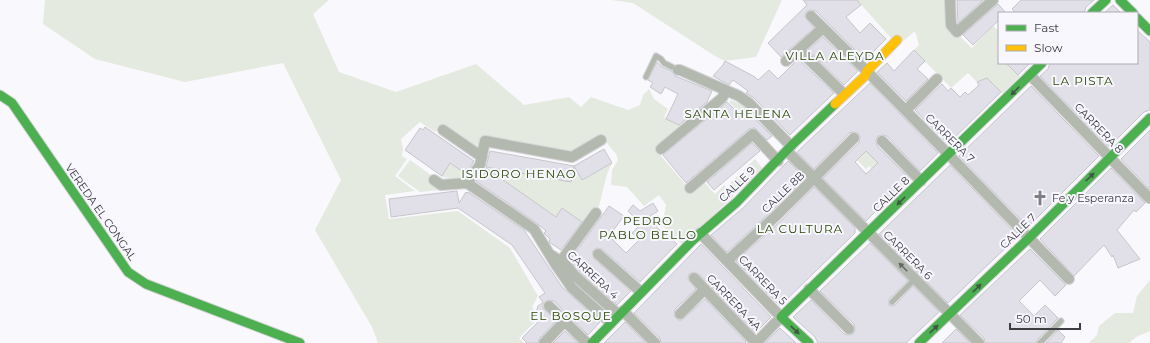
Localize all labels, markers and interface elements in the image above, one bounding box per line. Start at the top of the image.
legend [998,12,1138,64]
text: Fast [1034,20,1059,35]
text: Slow [1034,40,1063,55]
district label: VILLA ALEYDA [785,48,885,63]
district label: LA PISTA [1052,73,1114,88]
one-way arrow [1010,86,1020,95]
street label: CARRERA 8 [1072,100,1126,156]
district label: SANTA HELENA [684,106,792,121]
street label: CARRERA 7 [922,110,978,166]
street label: VEREDA EL CONGAL [62,161,140,264]
street label: CALLE 9 [716,163,758,205]
district label: ISIDORO HENAO [461,166,577,181]
street label: CALLE 8B [759,168,807,216]
one-way arrow [1085,172,1095,182]
street label: CALLE 8 [870,173,912,215]
church icon: Fe y Esperanza [1031,189,1049,207]
place label: Fe y Esperanza [1052,191,1134,205]
one-way arrow [896,196,906,206]
street label: CALLE 7 [997,210,1039,252]
district label: PEDRO PABLO BELLO [599,213,697,242]
district label: LA CULTURA [757,221,843,236]
street label: CARRERA 6 [880,227,936,283]
street label: CARRERA 4 [565,248,622,303]
street label: CARRERA 5 [736,252,790,308]
one-way arrow [898,262,907,272]
street label: CARRERA 4A [704,271,764,333]
one-way arrow [972,283,982,292]
scale bar [1010,305,1080,331]
district label: EL BOSQUE [530,308,612,323]
text: 50 m [1016,311,1047,326]
one-way arrow [929,324,939,334]
one-way arrow [790,325,800,335]

